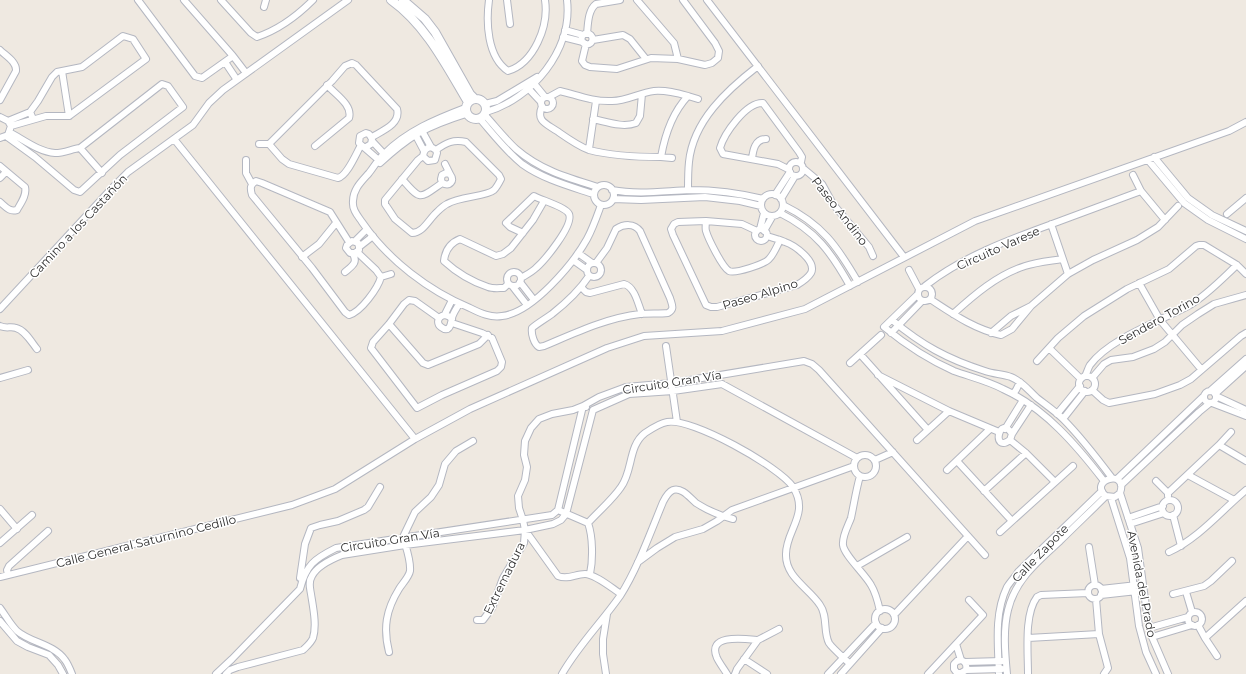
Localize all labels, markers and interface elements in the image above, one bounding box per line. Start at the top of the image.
street label: Camino a los Castañón [26,171,130,281]
street label: Paseo Andino [809,174,871,248]
street label: Circuito Varese [954,223,1042,273]
street label: Paseo Alpino [720,275,800,313]
street label: Sendero Torino [1116,290,1202,348]
street label: Circuito Gran Vía [621,367,723,397]
street label: Calle General Saturnino Cedillo [54,511,238,571]
street label: Calle Zapote [1009,521,1071,585]
street label: Circuito Gran Vía [339,525,441,555]
street label: Avenida del Prado [1124,529,1160,639]
street label: Extremadura [480,539,528,617]

